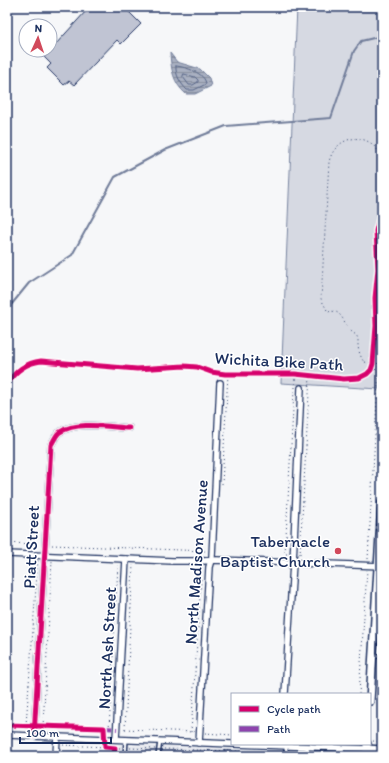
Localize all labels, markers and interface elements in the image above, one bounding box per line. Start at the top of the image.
north arrow [18,18,58,58]
text: N [34,22,43,35]
street label: Wichita Bike Path [214,348,344,374]
street label: North Madison Avenue [180,479,212,645]
street label: Piatt Street [19,505,43,589]
place label: Tabernacle Baptist Church [220,531,330,571]
marker: Tabernacle Baptist Church [333,546,343,556]
street label: North Ash Street [94,586,120,710]
legend [231,693,371,745]
text: Cycle path [267,702,321,716]
scale bar [20,719,111,745]
text: Path [267,722,290,736]
text: 100 m [26,726,59,740]

